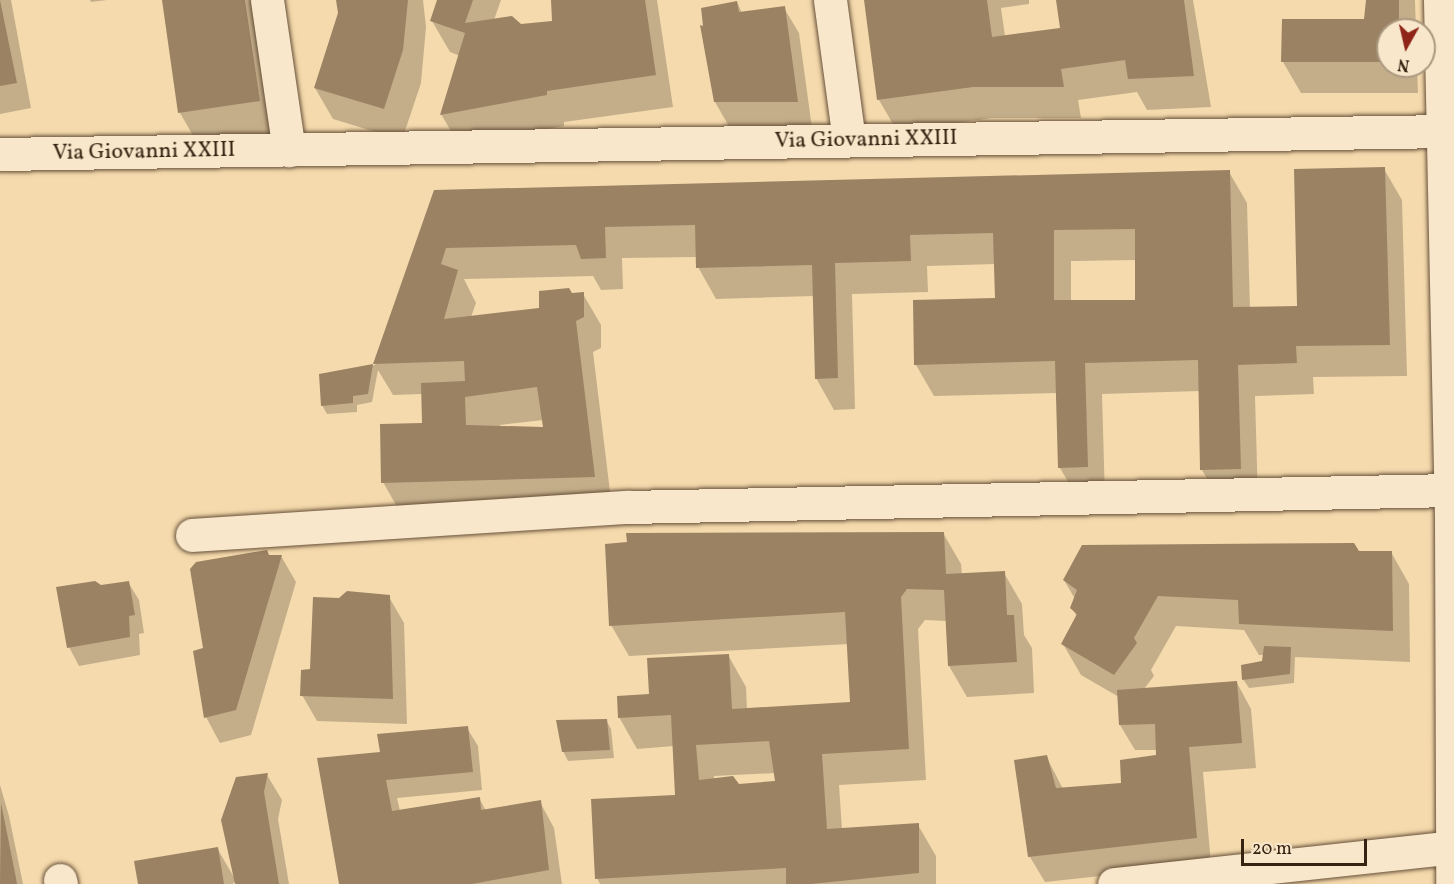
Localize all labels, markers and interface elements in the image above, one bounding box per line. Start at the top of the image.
north arrow [1376,18,1436,78]
text: N [1396,52,1411,76]
street label: Via Giovanni XXIII [774,125,958,155]
street label: Via Giovanni XXIII [52,137,236,167]
scale bar [1244,827,1370,865]
text: 20 m [1252,837,1292,862]

